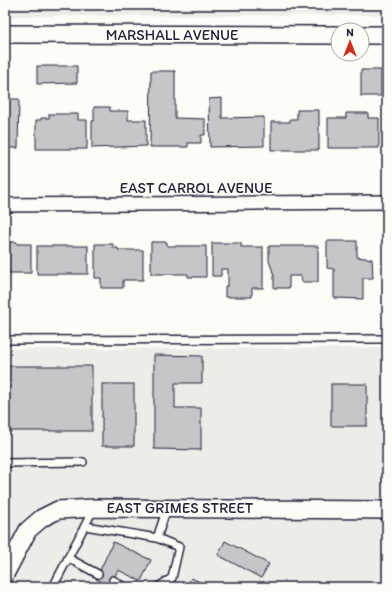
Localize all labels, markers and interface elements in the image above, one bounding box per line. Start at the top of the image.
north arrow [330,22,370,62]
street label: MARSHALL AVENUE [106,26,238,44]
text: N [346,26,354,39]
street label: EAST CARROL AVENUE [120,179,272,197]
street label: EAST GRIMES STREET [107,499,254,517]

